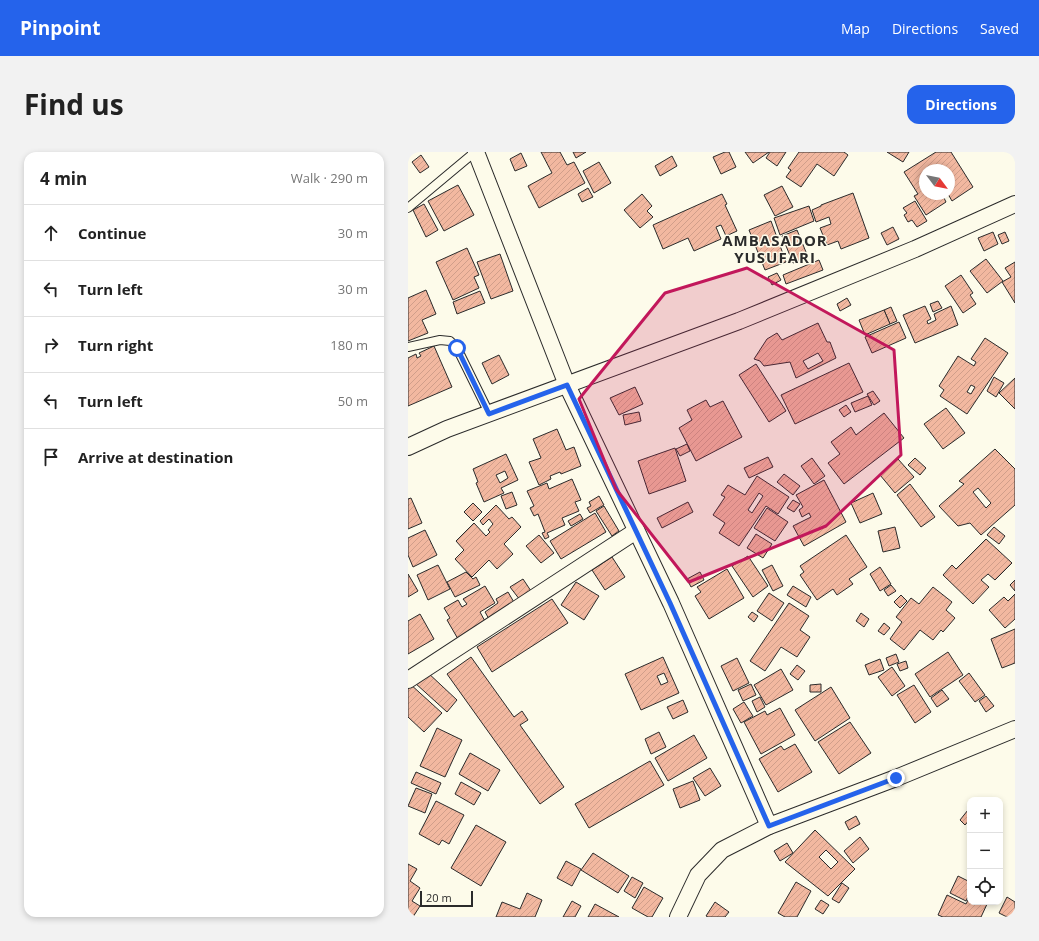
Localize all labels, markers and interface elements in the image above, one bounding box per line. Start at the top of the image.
text: Pinpoint [20,15,101,41]
text: Map [841,19,870,38]
text: Directions [892,19,958,38]
text: Saved [980,19,1019,38]
text: Find us [24,85,124,123]
button: Directions [907,85,1015,124]
north arrow [919,164,955,200]
text: 4 min [40,167,87,190]
text: Walk · 290 m [291,169,368,187]
icon: ahead [40,222,62,244]
text: Continue [78,223,146,243]
text: 30 m [338,224,368,242]
district label: AMBASADOR YUSUFARI [722,230,828,267]
icon: left [40,278,62,300]
text: Turn left [78,279,143,299]
text: 30 m [338,280,368,298]
icon: right [40,334,62,356]
text: Turn right [78,335,153,355]
text: 180 m [330,336,368,354]
route start [448,339,466,357]
icon: left [40,390,62,412]
text: Turn left [78,391,143,411]
text: 50 m [338,392,368,410]
icon: arrive [40,446,62,468]
text: Arrive at destination [78,447,233,467]
route end [887,769,905,787]
map controls [967,797,1003,905]
button: + [967,797,1003,833]
button: − [967,833,1003,869]
button: locate [967,869,1003,905]
scale bar [420,889,473,908]
text: 20 m [426,890,452,905]

